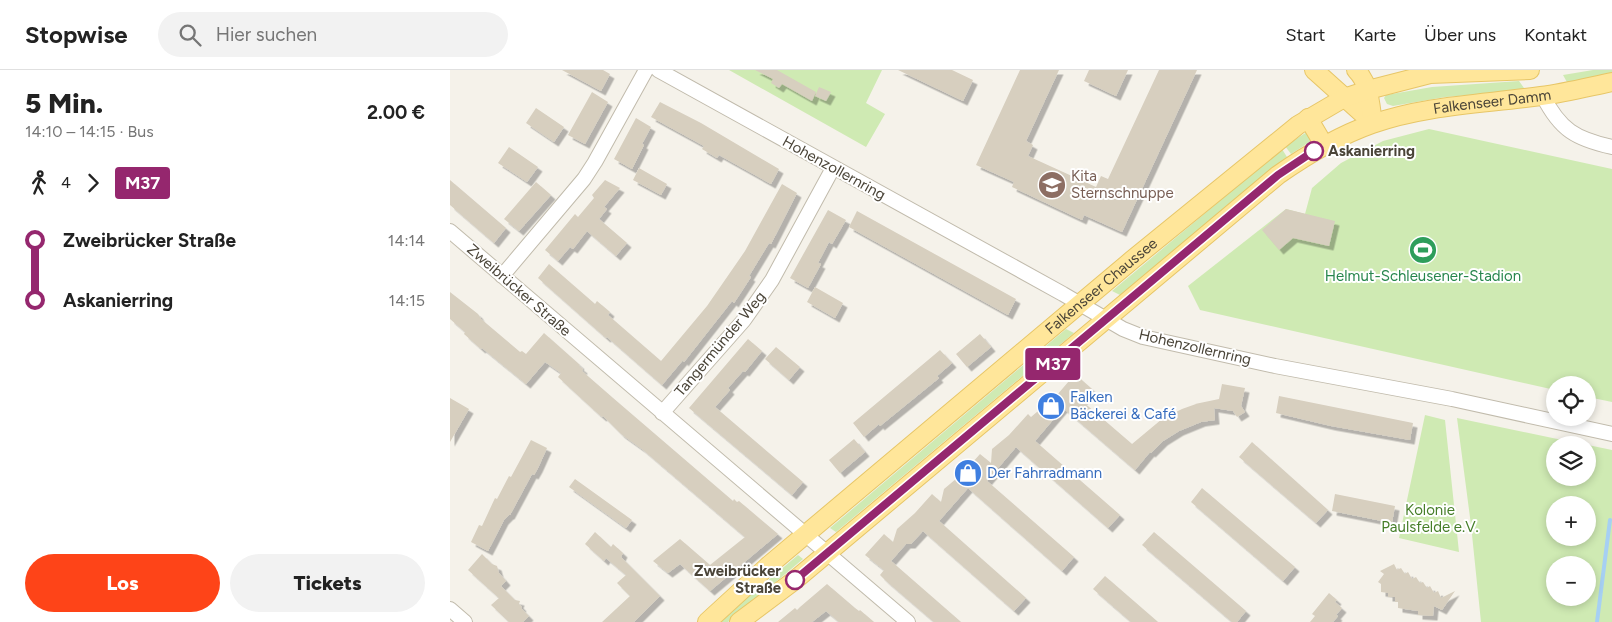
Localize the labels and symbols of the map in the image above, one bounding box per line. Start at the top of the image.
street label: Falkenseer Damm [1432,86,1552,118]
street label: Hohenzollernring [779,132,889,204]
marker: Askanierring [1304,141,1324,161]
place label: Askanierring [1328,142,1415,160]
place label: Kita Sternschnuppe [1071,167,1174,202]
school or university icon: Kita Sternschnuppe [1037,170,1067,200]
street label: Falkenseer Chaussee [1042,234,1161,338]
sports icon: Helmut-Schleusener-Stadion [1408,235,1438,265]
street label: Zweibrücker Straße [463,240,575,340]
place label: Helmut-Schleusener-Stadion [1325,267,1521,285]
street label: Tangermünder Weg [671,288,769,400]
street label: Hohenzollernring [1137,325,1253,369]
line badge: M37 [1024,348,1082,380]
place label: Falken Bäckerei & Café [1070,388,1176,423]
shop icon: Falken Bäckerei & Café [1036,391,1066,421]
shop icon: Der Fahrradmann [953,458,983,488]
place label: Der Fahrradmann [987,464,1102,482]
park label: Kolonie Paulsfelde e.V. [1381,501,1479,536]
place label: Zweibrücker Straße [694,562,782,597]
marker: Zweibrücker Straße [785,570,805,590]

